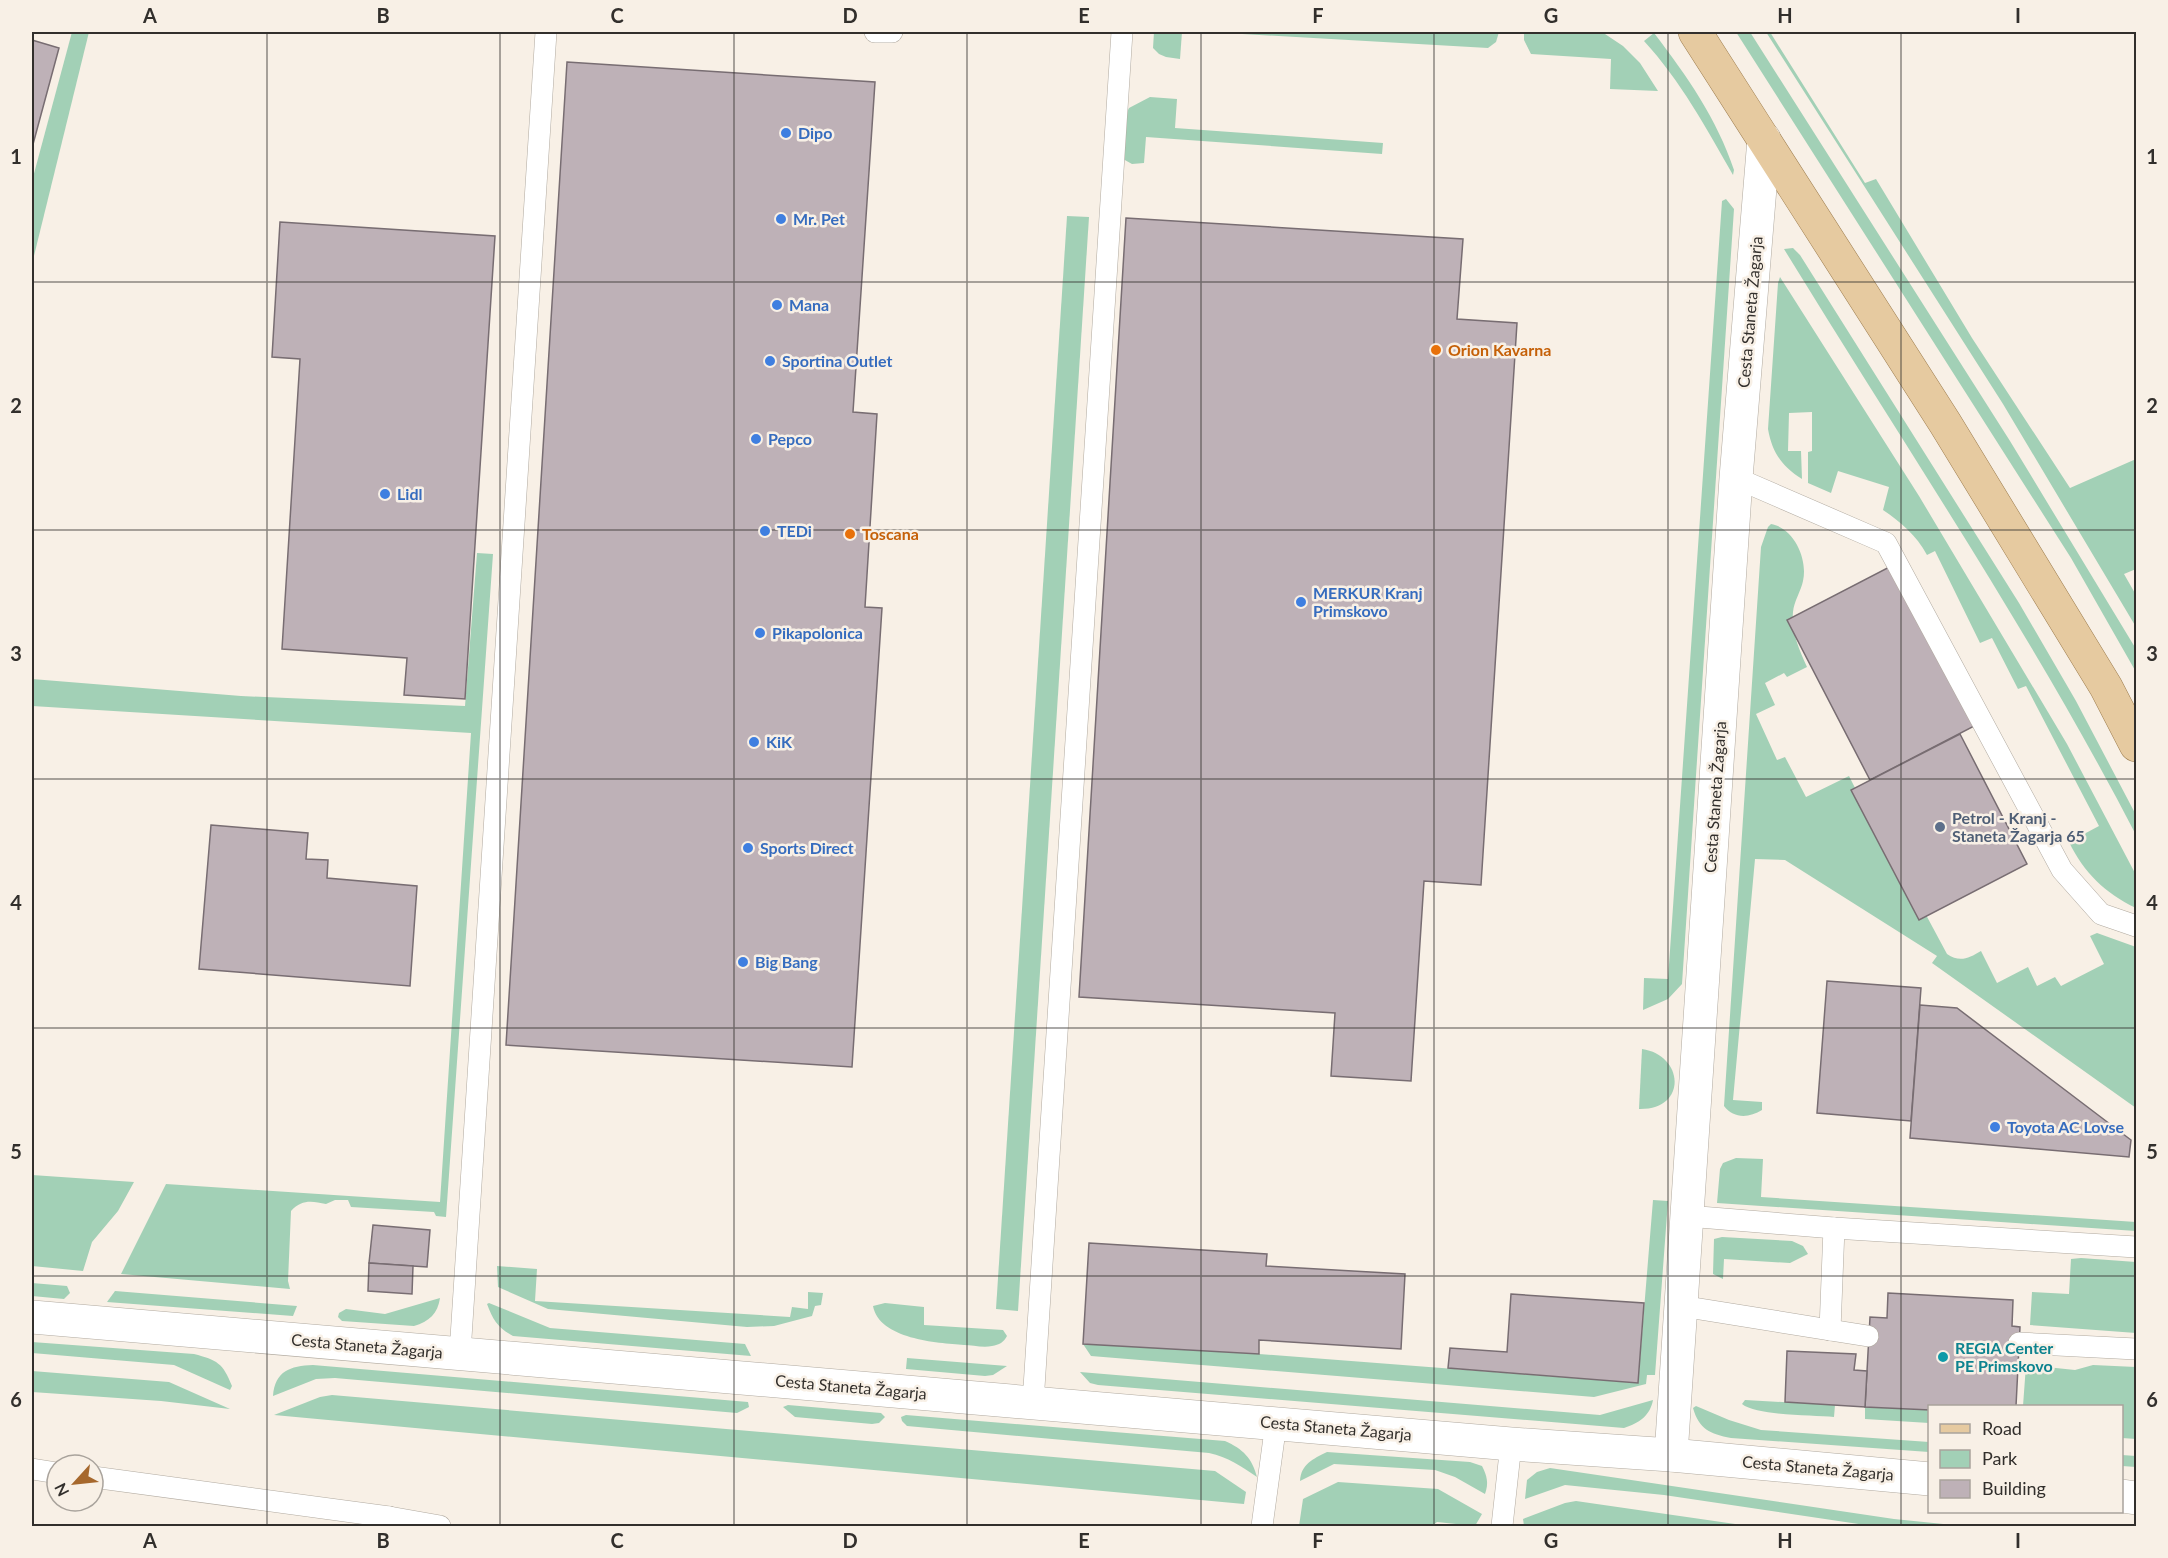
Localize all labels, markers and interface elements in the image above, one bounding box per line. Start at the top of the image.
text: A [142,3,157,27]
text: B [376,3,390,27]
text: C [610,3,624,27]
text: D [842,3,858,27]
text: E [1078,3,1090,27]
text: F [1312,3,1324,27]
text: G [1544,3,1558,27]
text: H [1777,3,1793,27]
text: I [2015,3,2021,27]
place label: Dipo [798,123,832,142]
marker: Dipo [779,126,793,140]
text: 1 [10,144,22,168]
text: 1 [2146,144,2158,168]
place label: Mr. Pet [793,209,845,228]
marker: Mr. Pet [774,212,788,226]
street label: Cesta Staneta Žagarja [1733,235,1766,389]
place label: Mana [789,295,829,314]
marker: Mana [770,298,784,312]
place label: Orion Kavarna [1448,340,1551,359]
marker: Orion Kavarna [1429,343,1443,357]
place label: Sportina Outlet [782,351,892,370]
marker: Sportina Outlet [763,354,777,368]
text: 2 [10,393,22,417]
text: 2 [2146,393,2158,417]
place label: Pepco [768,429,812,448]
marker: Pepco [749,432,763,446]
place label: Lidl [397,484,422,503]
marker: Lidl [378,487,392,501]
place label: TEDi [777,521,812,540]
marker: TEDi [758,524,772,538]
place label: Toscana [862,524,919,543]
marker: Toscana [843,527,857,541]
place label: MERKUR Kranj Primskovo [1313,583,1423,620]
marker: MERKUR Kranj Primskovo [1294,595,1308,609]
place label: Pikapolonica [772,623,863,642]
marker: Pikapolonica [753,626,767,640]
text: 3 [10,641,22,665]
text: 3 [2146,641,2158,665]
street label: Cesta Staneta Žagarja [1700,720,1729,874]
place label: KiK [766,732,793,751]
marker: KiK [747,735,761,749]
place label: Petrol - Kranj - Staneta Žagarja 65 [1952,808,2085,845]
marker: Petrol - Kranj - Staneta Žagarja 65 [1933,820,1947,834]
place label: Sports Direct [760,838,854,857]
marker: Sports Direct [741,841,755,855]
text: 4 [10,890,22,914]
text: 4 [2146,890,2158,914]
place label: Big Bang [755,952,818,971]
marker: Big Bang [736,955,750,969]
place label: Toyota AC Lovse [2007,1117,2125,1136]
marker: Toyota AC Lovse [1988,1120,2002,1134]
text: 5 [10,1139,22,1163]
text: 5 [2146,1139,2158,1163]
street label: Cesta Staneta Žagarja [290,1329,444,1362]
place label: REGIA Center PE Primskovo [1955,1338,2053,1375]
marker: REGIA Center PE Primskovo [1936,1350,1950,1364]
street label: Cesta Staneta Žagarja [774,1370,928,1403]
text: 6 [10,1387,22,1411]
text: 6 [2146,1387,2158,1411]
legend [1928,1405,2123,1513]
street label: Cesta Staneta Žagarja [1259,1411,1413,1444]
text: Road [1982,1417,2022,1439]
text: Park [1982,1447,2018,1469]
street label: Cesta Staneta Žagarja [1741,1451,1895,1484]
north arrow [45,1453,105,1513]
text: Building [1982,1477,2046,1499]
text: N [50,1480,72,1500]
text: A [142,1528,157,1552]
text: B [376,1528,390,1552]
text: C [610,1528,624,1552]
text: D [842,1528,858,1552]
text: E [1078,1528,1090,1552]
text: F [1312,1528,1324,1552]
text: G [1544,1528,1558,1552]
text: H [1777,1528,1793,1552]
text: I [2015,1528,2021,1552]

